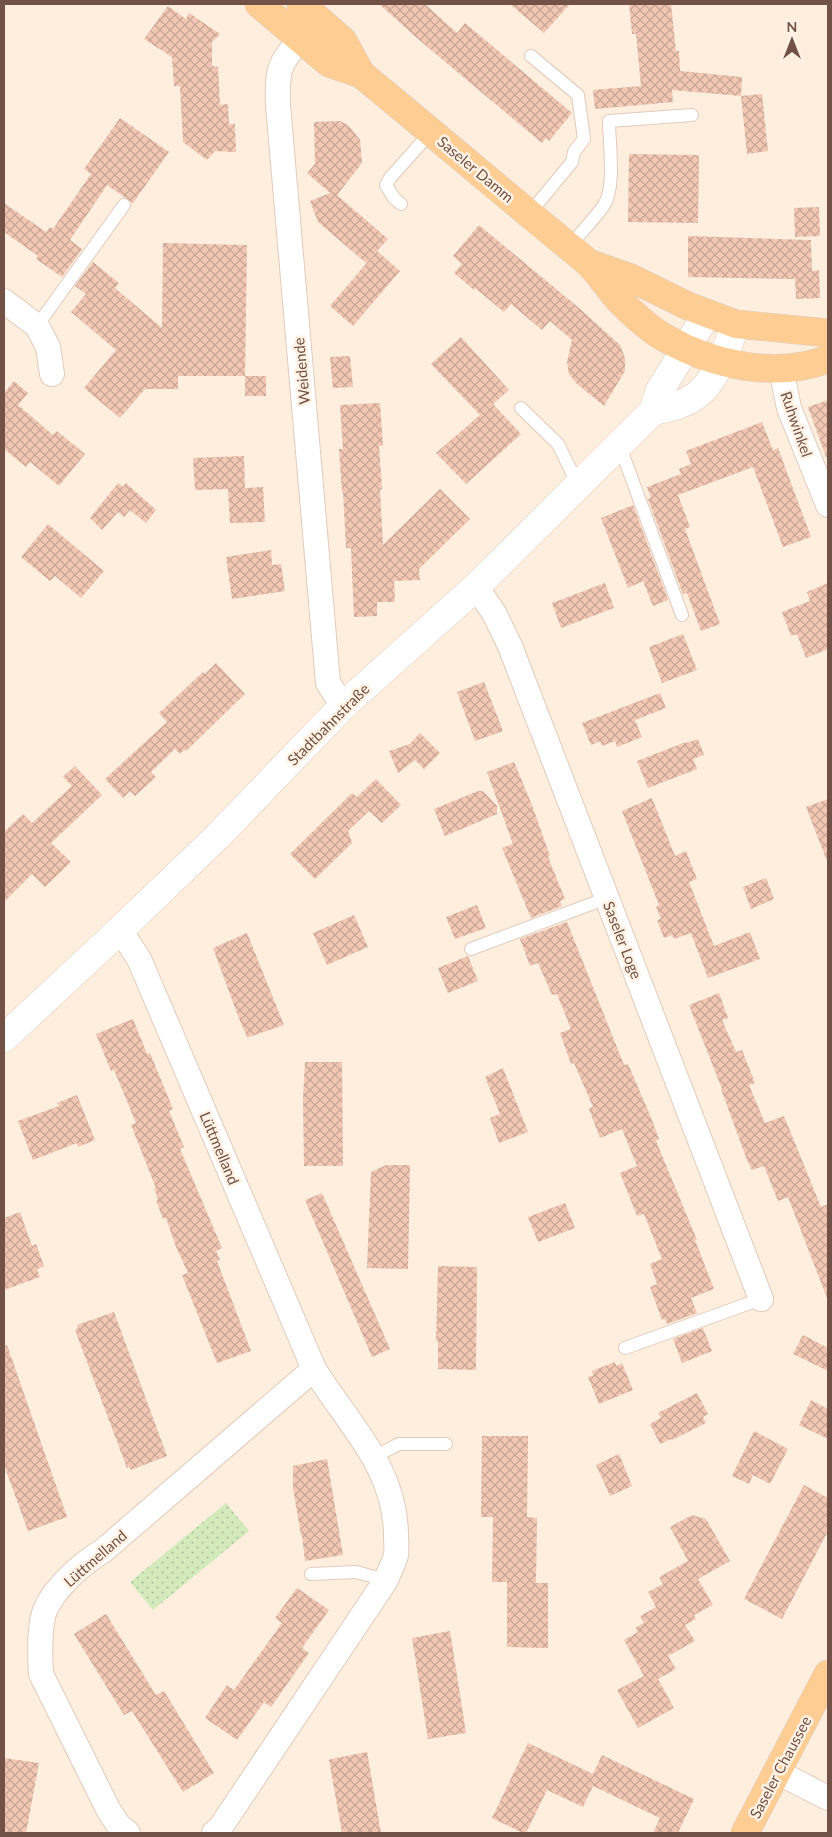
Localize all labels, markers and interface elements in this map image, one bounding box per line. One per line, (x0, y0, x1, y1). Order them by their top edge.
north arrow (767, 15, 817, 65)
text: N (787, 18, 797, 35)
street label: Saseler Damm (434, 132, 518, 206)
street label: Weidende (289, 337, 313, 405)
street label: Ruhwinkel (777, 389, 817, 459)
street label: Stadtbahnstraße (283, 679, 373, 769)
street label: Saseler Loge (600, 899, 646, 981)
street label: Lüttmelland (197, 1109, 243, 1187)
street label: Lüttmelland (60, 1526, 130, 1590)
street label: Saseler Chaussee (745, 1713, 815, 1821)

